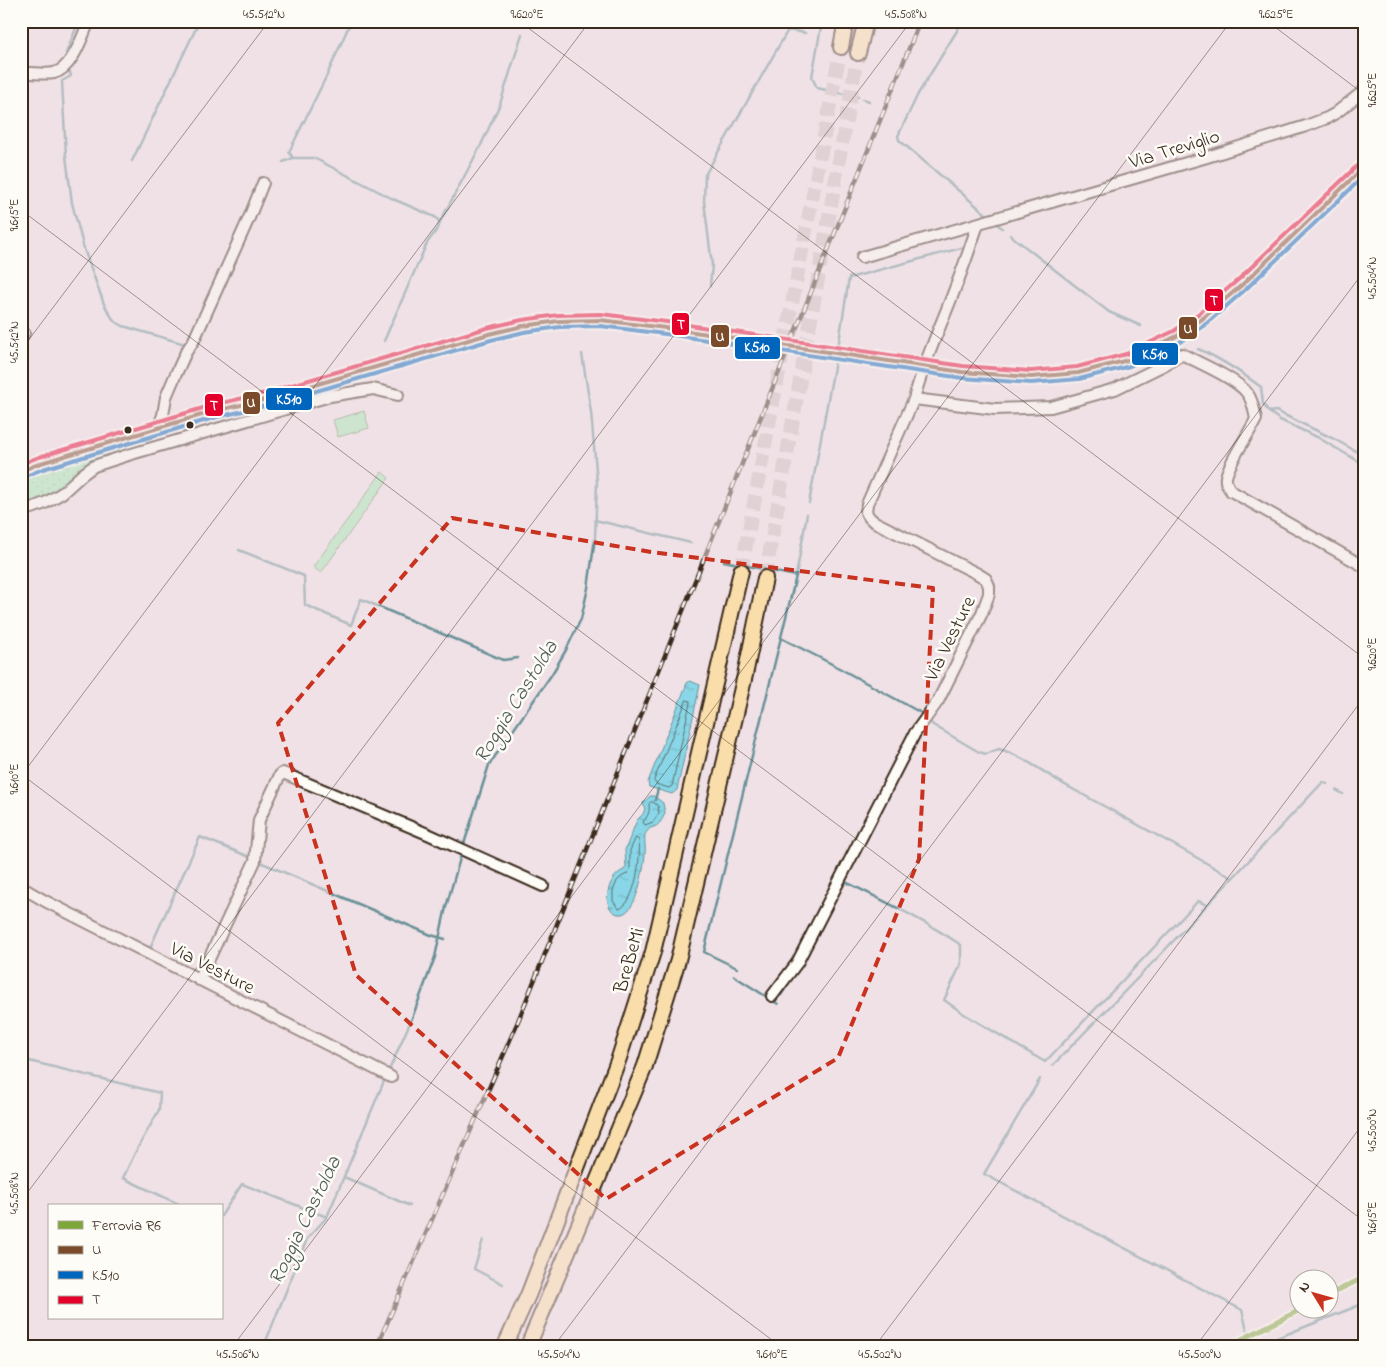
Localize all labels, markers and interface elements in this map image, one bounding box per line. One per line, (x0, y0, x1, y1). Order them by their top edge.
text: 45.512°N (243, 6, 285, 24)
text: 9.620°E (511, 6, 543, 24)
text: 45.508°N (885, 6, 927, 24)
text: 9.625°E (1259, 6, 1293, 24)
text: 9.625°E (1364, 73, 1382, 107)
street label: Via Treviglio (1125, 123, 1224, 179)
text: 9.615°E (6, 199, 24, 231)
text: 45.504°N (1364, 257, 1382, 299)
line badge: T (1204, 288, 1224, 312)
text: T (1210, 291, 1218, 312)
line badge: T (671, 312, 690, 336)
text: T (677, 315, 685, 336)
line badge: U (1178, 316, 1198, 340)
text: U (1184, 319, 1193, 340)
text: 45.512°N (6, 321, 24, 363)
line badge: U (710, 324, 730, 348)
text: U (716, 327, 725, 348)
line badge: K510 (734, 336, 781, 360)
text: K510 (744, 338, 770, 359)
line badge: K510 (1131, 342, 1179, 366)
text: K510 (1142, 345, 1168, 366)
line badge: K510 (265, 387, 313, 411)
text: K510 (276, 390, 302, 411)
line badge: U (242, 391, 261, 415)
line badge: T (204, 393, 224, 417)
text: U (247, 393, 256, 414)
text: T (210, 396, 218, 417)
unlabelled marker (185, 420, 195, 430)
unlabelled marker (123, 425, 133, 435)
street label: Via Vesture (918, 592, 984, 688)
water label: Roggia Castolda (467, 634, 568, 770)
text: 9.620°E (1364, 638, 1382, 670)
text: 9.610°E (6, 764, 24, 794)
street label: BreBeMi (607, 925, 654, 998)
street label: Via Vesture (164, 935, 259, 1003)
text: 45.500°N (1364, 1109, 1382, 1151)
water label: Roggia Castolda (262, 1151, 351, 1291)
text: 45.508°N (6, 1172, 24, 1214)
text: 9.615°E (1364, 1202, 1382, 1234)
legend (48, 1204, 222, 1320)
text: Ferrovia R6 (91, 1215, 161, 1237)
text: U (92, 1239, 101, 1261)
text: K510 (92, 1265, 120, 1287)
north arrow (1288, 1270, 1338, 1320)
text: N (1294, 1277, 1316, 1297)
text: T (92, 1289, 101, 1311)
text: 45.506°N (217, 1346, 259, 1364)
text: 45.504°N (538, 1346, 580, 1364)
text: 9.610°E (757, 1346, 787, 1364)
text: 45.502°N (858, 1346, 902, 1364)
text: 45.500°N (1179, 1346, 1221, 1364)

